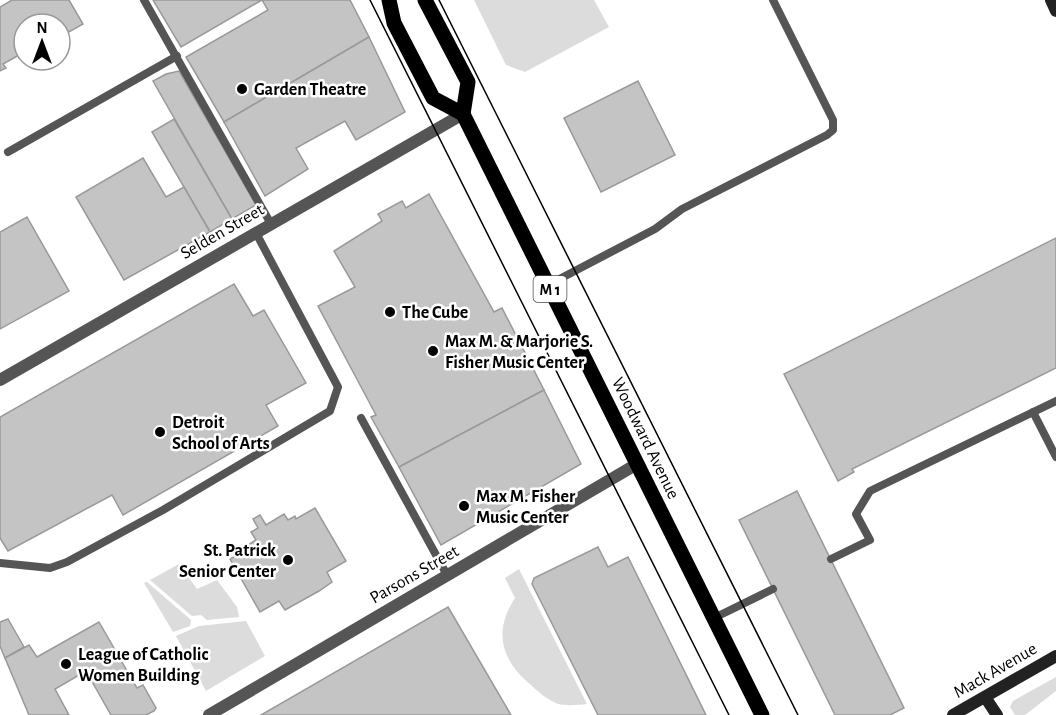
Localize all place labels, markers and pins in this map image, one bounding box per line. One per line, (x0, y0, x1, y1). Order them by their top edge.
place label: Garden Theatre (254, 81, 366, 99)
marker: Garden Theatre (235, 82, 249, 96)
place label: The Cube (402, 304, 468, 322)
marker: The Cube (383, 305, 397, 319)
place label: Max M. & Marjorie S. Fisher Music Center (445, 333, 593, 372)
marker: Max M. & Marjorie S. Fisher Music Center (426, 344, 440, 358)
place label: Detroit School of Arts (172, 414, 270, 453)
marker: Detroit School of Arts (153, 425, 167, 439)
place label: Max M. Fisher Music Center (476, 488, 576, 527)
marker: Max M. Fisher Music Center (457, 499, 471, 513)
place label: St. Patrick Senior Center (179, 542, 277, 581)
marker: St. Patrick Senior Center (281, 553, 295, 567)
place label: League of Catholic Women Building (78, 646, 209, 685)
marker: League of Catholic Women Building (59, 657, 73, 671)

